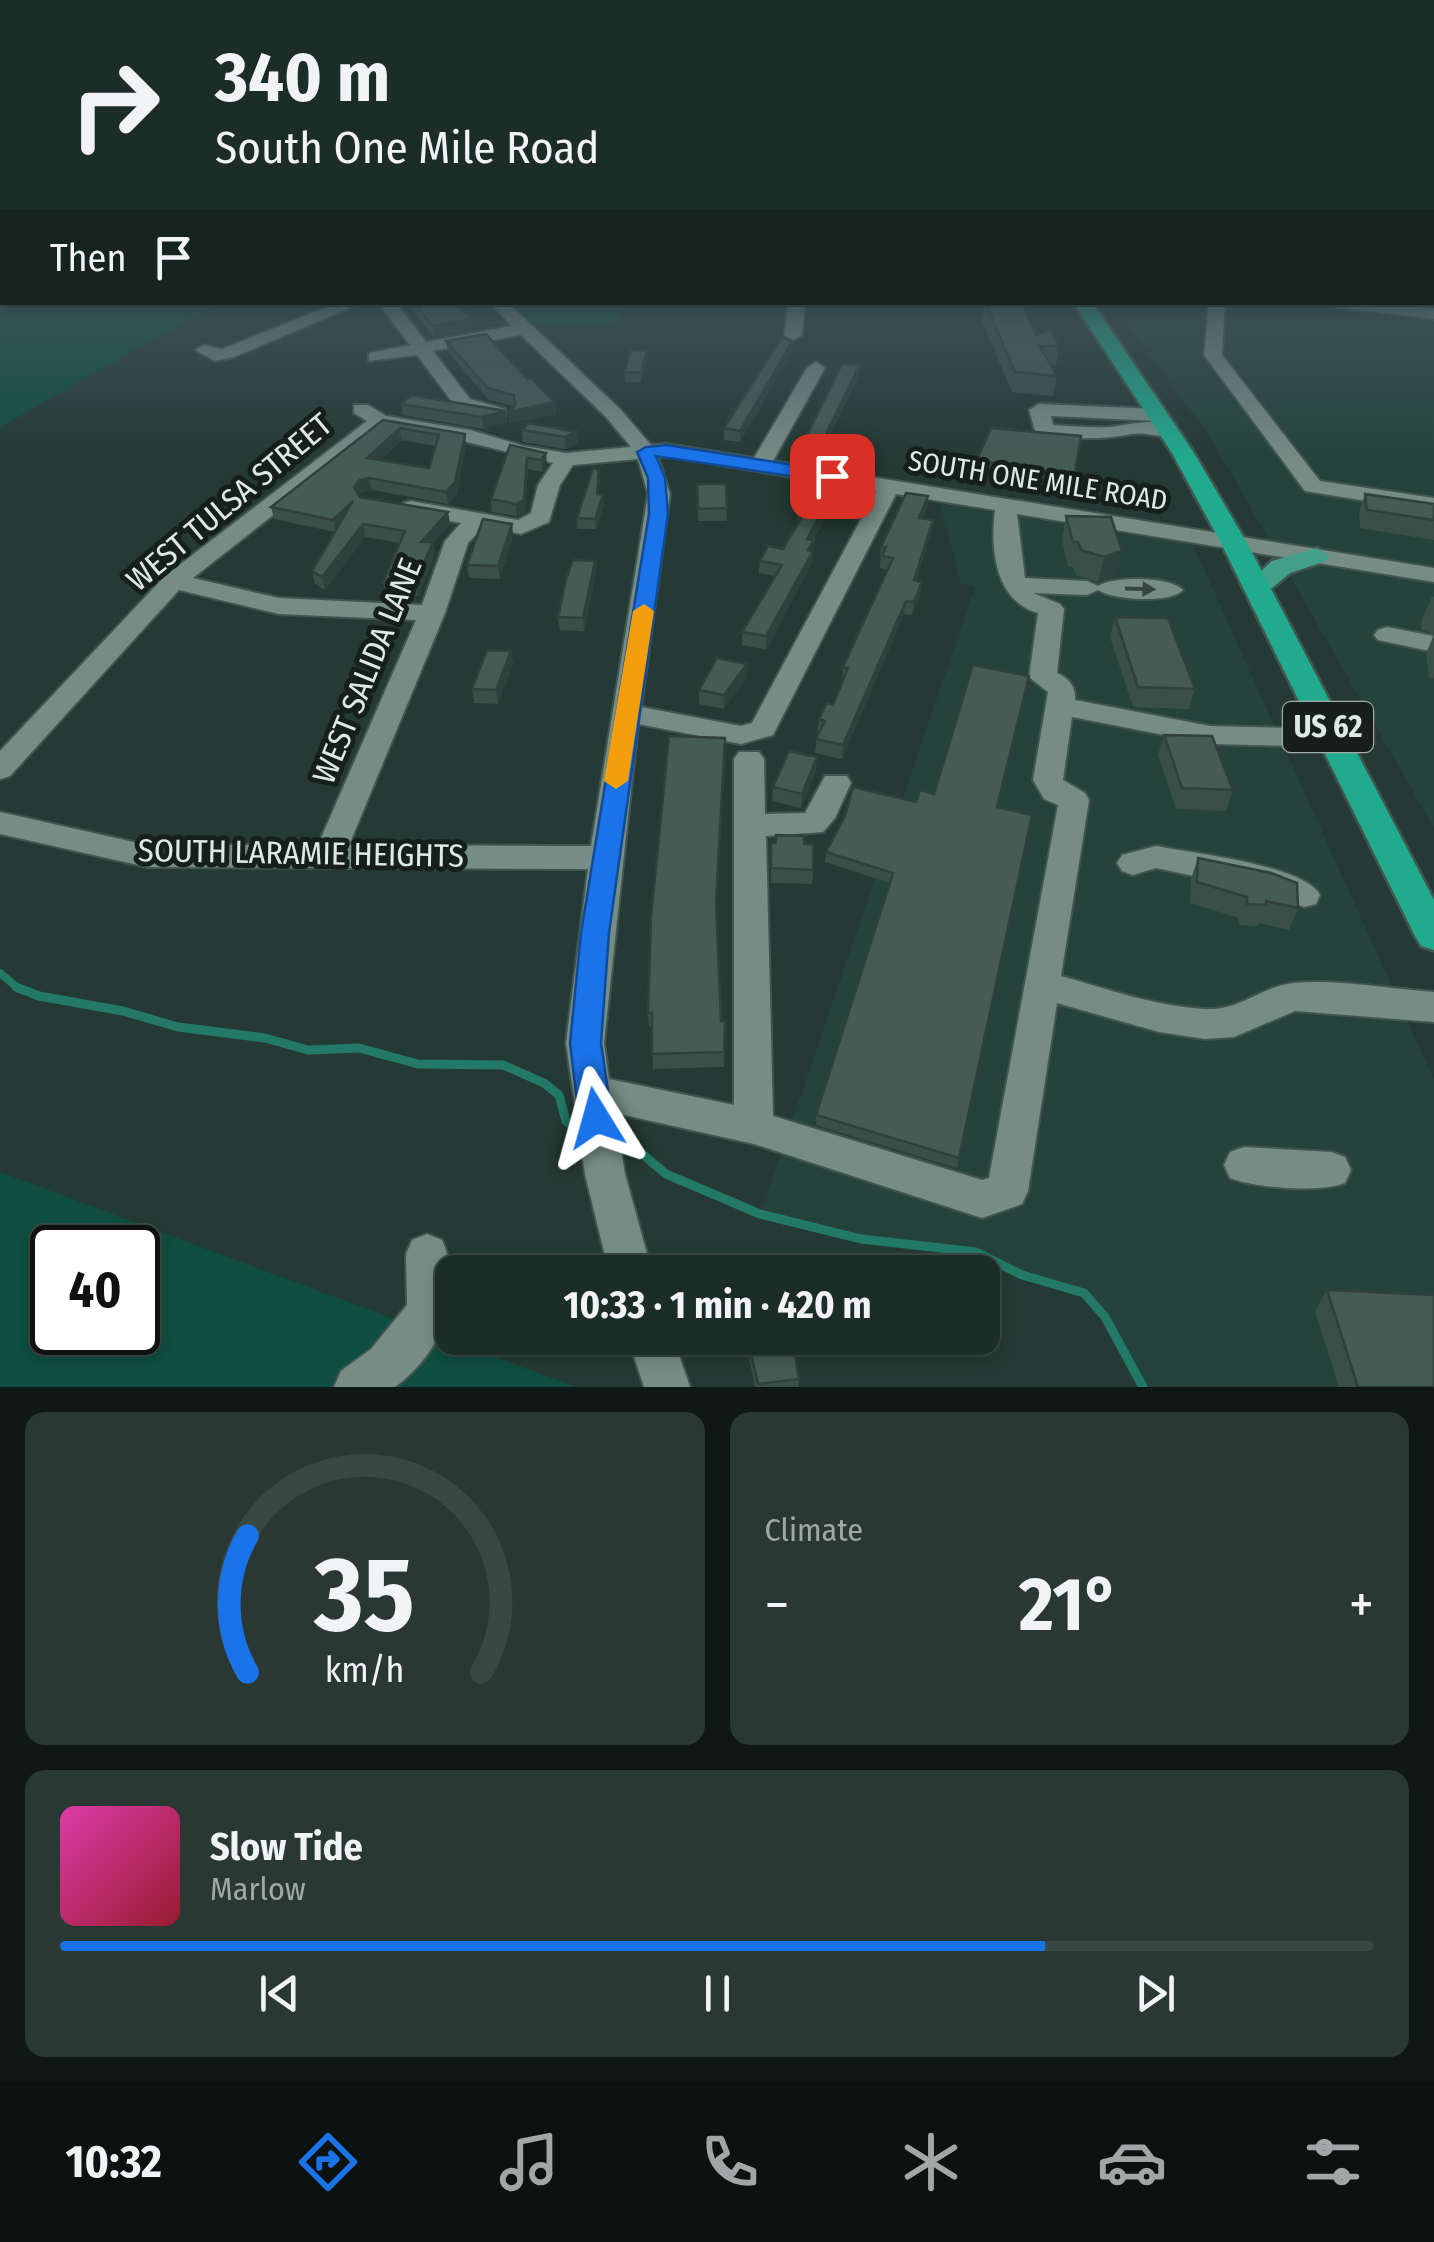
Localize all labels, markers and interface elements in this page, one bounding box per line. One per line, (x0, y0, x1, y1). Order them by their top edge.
text: 340 m (215, 36, 390, 120)
icon: right (50, 40, 180, 170)
text: South One Mile Road (215, 121, 599, 175)
icon: arrive (146, 230, 201, 285)
text: Then (50, 235, 126, 281)
street label: WEST TULSA STREET (119, 405, 339, 599)
pin (790, 434, 875, 519)
street label: SOUTH ONE MILE ROAD (906, 444, 1170, 517)
icon: arrive (805, 449, 860, 504)
street label: WEST SALIDA LANE (305, 553, 429, 789)
one-way arrow (1124, 582, 1156, 598)
road number: US 62 (1283, 702, 1373, 752)
street label: SOUTH LARAMIE HEIGHTS (138, 831, 464, 875)
position arrow (544, 1066, 648, 1170)
speed limit sign: 40 (30, 1225, 160, 1355)
text: 10:33 · 1 min · 420 m (563, 1282, 872, 1328)
text: Climate (765, 1511, 863, 1549)
text: 35 (314, 1533, 415, 1658)
text: 21° (1019, 1560, 1119, 1650)
text: − (765, 1572, 789, 1638)
text: + (1349, 1572, 1374, 1638)
text: km/h (325, 1649, 405, 1691)
text: Slow Tide (210, 1824, 363, 1870)
text: Marlow (210, 1870, 306, 1908)
icon: previous (252, 1966, 307, 2021)
icon: pause (690, 1966, 745, 2021)
icon: next (1128, 1966, 1183, 2021)
icon: directions (293, 2127, 363, 2197)
icon: music (494, 2127, 564, 2197)
icon: phone (695, 2127, 765, 2197)
icon: climate (896, 2127, 966, 2197)
icon: car (1097, 2127, 1167, 2197)
icon: filters (1298, 2127, 1368, 2197)
text: 10:32 (66, 2135, 162, 2189)

